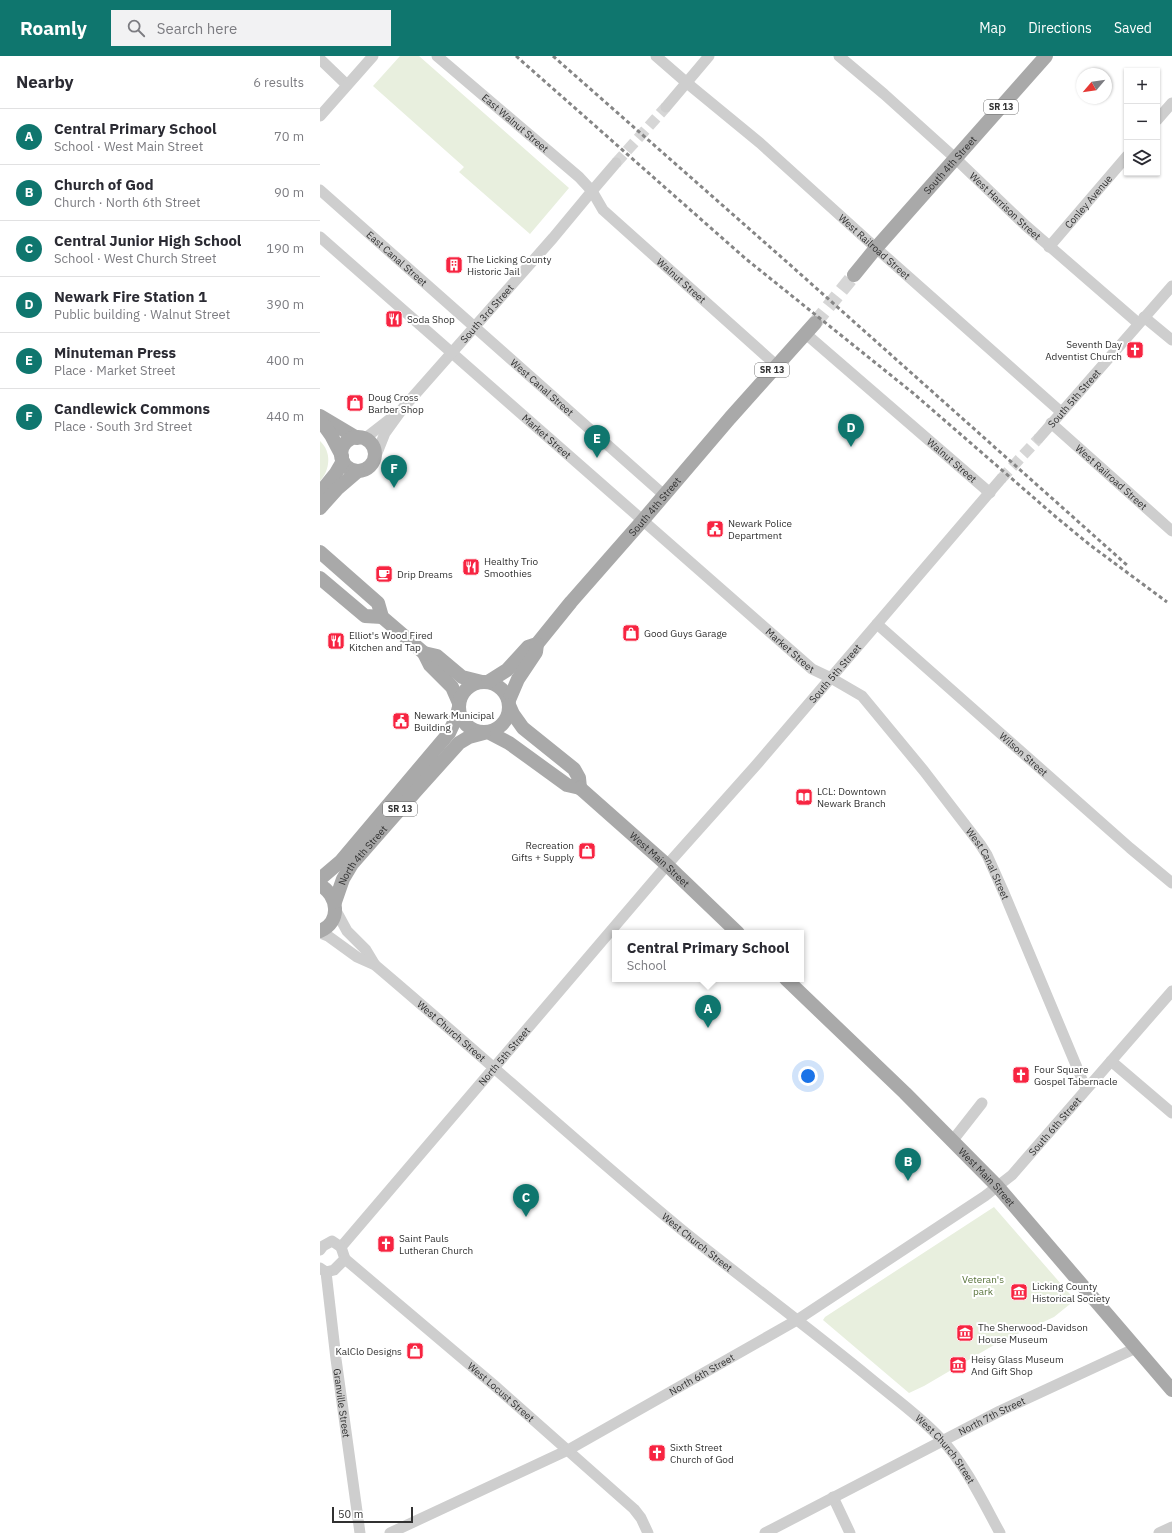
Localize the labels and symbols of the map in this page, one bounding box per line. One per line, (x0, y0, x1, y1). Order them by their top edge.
north arrow (1076, 68, 1112, 104)
street label: East Walnut Street (479, 91, 551, 156)
road number: SR 13 (984, 100, 1018, 114)
street label: South 4th Street (921, 133, 980, 197)
street label: West Harrison Street (967, 169, 1044, 243)
street label: Conley Avenue (1062, 172, 1115, 231)
street label: West Railroad Street (836, 211, 913, 283)
street label: East Canal Street (364, 228, 430, 289)
place label: The Licking County Historic Jail (467, 253, 552, 278)
building icon: The Licking County Historic Jail (444, 255, 464, 275)
street label: Walnut Street (654, 255, 709, 306)
street label: South 3rd Street (458, 281, 517, 346)
restaurant icon: Soda Shop (384, 309, 404, 329)
place label: Soda Shop (407, 313, 455, 326)
place label: Seventh Day Adventist Church (1045, 338, 1122, 363)
church icon: Seventh Day Adventist Church (1125, 340, 1145, 360)
street label: West Canal Street (508, 356, 577, 419)
road number: SR 13 (755, 363, 789, 377)
street label: South 5th Street (1045, 366, 1104, 430)
place label: Doug Cross Barber Shop (368, 391, 424, 416)
shop icon: Doug Cross Barber Shop (345, 393, 365, 413)
street label: Market Street (519, 412, 574, 462)
pin: D (838, 414, 864, 447)
pin: E (584, 425, 610, 458)
street label: Walnut Street (924, 436, 980, 486)
street label: West Railroad Street (1072, 442, 1150, 513)
pin: F (381, 455, 407, 488)
street label: South 4th Street (626, 474, 684, 539)
place label: Newark Police Department (728, 517, 792, 542)
public building icon: Newark Police Department (705, 519, 725, 539)
place label: Healthy Trio Smoothies (484, 555, 538, 580)
restaurant icon: Healthy Trio Smoothies (461, 557, 481, 577)
cafe icon: Drip Dreams (374, 564, 394, 584)
place label: Drip Dreams (397, 568, 453, 581)
shop icon: Good Guys Garage (621, 623, 641, 643)
street label: Market Street (763, 625, 817, 676)
place label: Good Guys Garage (644, 627, 728, 640)
place label: Elliot's Wood Fired Kitchen and Tap (349, 629, 433, 654)
restaurant icon: Elliot's Wood Fired Kitchen and Tap (326, 631, 346, 651)
street label: South 5th Street (806, 641, 864, 706)
place label: Newark Municipal Building (414, 709, 494, 734)
public building icon: Newark Municipal Building (391, 711, 411, 731)
street label: Wilson Street (997, 729, 1051, 779)
place label: LCL: Downtown Newark Branch (817, 785, 886, 810)
library icon: LCL: Downtown Newark Branch (794, 787, 814, 807)
road number: SR 13 (383, 802, 417, 816)
street label: North 4th Street (335, 822, 390, 887)
street label: West Canal Street (963, 825, 1012, 902)
street label: West Main Street (627, 829, 692, 890)
place label: Recreation Gifts + Supply (512, 839, 574, 864)
shop icon: Recreation Gifts + Supply (577, 841, 597, 861)
pin: A (695, 995, 721, 1028)
street label: West Church Street (414, 998, 489, 1065)
street label: North 5th Street (476, 1024, 533, 1088)
place label: Four Square Gospel Tabernacle (1034, 1063, 1118, 1088)
church icon: Four Square Gospel Tabernacle (1011, 1065, 1031, 1085)
your location (798, 1066, 818, 1086)
street label: South 6th Street (1026, 1094, 1084, 1158)
street label: West Main Street (956, 1145, 1018, 1210)
pin: B (895, 1148, 921, 1181)
pin: C (513, 1184, 539, 1217)
street label: West Church Street (659, 1210, 735, 1275)
place label: Saint Pauls Lutheran Church (399, 1232, 473, 1257)
church icon: Saint Pauls Lutheran Church (376, 1234, 396, 1254)
park label: Veteran's park (962, 1273, 1004, 1298)
place label: Licking County Historical Society (1032, 1280, 1110, 1305)
museum icon: Licking County Historical Society (1009, 1282, 1029, 1302)
place label: The Sherwood-Davidson House Museum (978, 1321, 1088, 1346)
museum icon: The Sherwood-Davidson House Museum (955, 1323, 975, 1343)
shop icon: KalClo Designs (405, 1341, 425, 1361)
place label: KalClo Designs (335, 1345, 402, 1358)
street label: North 6th Street (667, 1351, 737, 1398)
place label: Heisy Glass Museum And Gift Shop (971, 1353, 1064, 1378)
museum icon: Heisy Glass Museum And Gift Shop (948, 1355, 968, 1375)
street label: West Locust Street (465, 1360, 537, 1425)
street label: Granville Street (330, 1368, 353, 1439)
street label: North 7th Street (956, 1394, 1028, 1439)
street label: West Church Street (913, 1412, 978, 1486)
place label: Sixth Street Church of God (670, 1441, 734, 1466)
church icon: Sixth Street Church of God (647, 1443, 667, 1463)
scale bar (332, 1505, 413, 1524)

